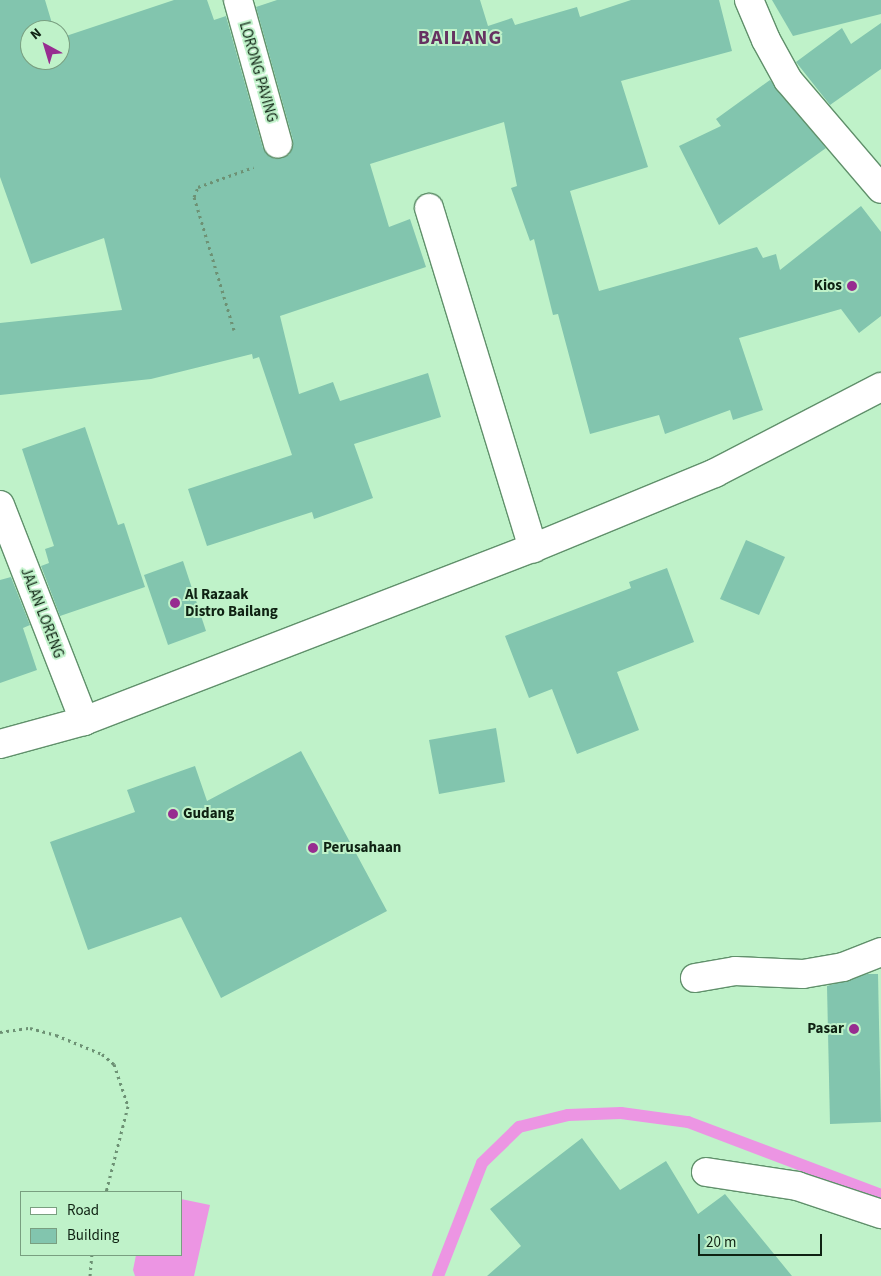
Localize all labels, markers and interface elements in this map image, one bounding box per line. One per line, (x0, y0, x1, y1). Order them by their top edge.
north arrow (20, 20, 70, 70)
street label: LORONG PAVING (235, 20, 281, 124)
text: N (26, 23, 46, 45)
district label: BAILANG (417, 26, 503, 50)
place label: Kios (814, 277, 842, 295)
marker: Kios (846, 280, 858, 292)
street label: JALAN LORENG (16, 565, 68, 661)
place label: Al Razaak Distro Bailang (185, 585, 278, 620)
marker: Al Razaak Distro Bailang (169, 597, 181, 609)
place label: Gudang (183, 805, 234, 823)
marker: Gudang (167, 808, 179, 820)
place label: Perusahaan (323, 839, 401, 857)
marker: Perusahaan (307, 842, 319, 854)
place label: Pasar (807, 1020, 844, 1038)
marker: Pasar (848, 1023, 860, 1035)
legend (20, 1191, 182, 1256)
text: Road (67, 1200, 99, 1221)
scale bar (701, 1224, 825, 1256)
text: Building (67, 1225, 119, 1246)
text: 20 m (706, 1232, 736, 1253)

